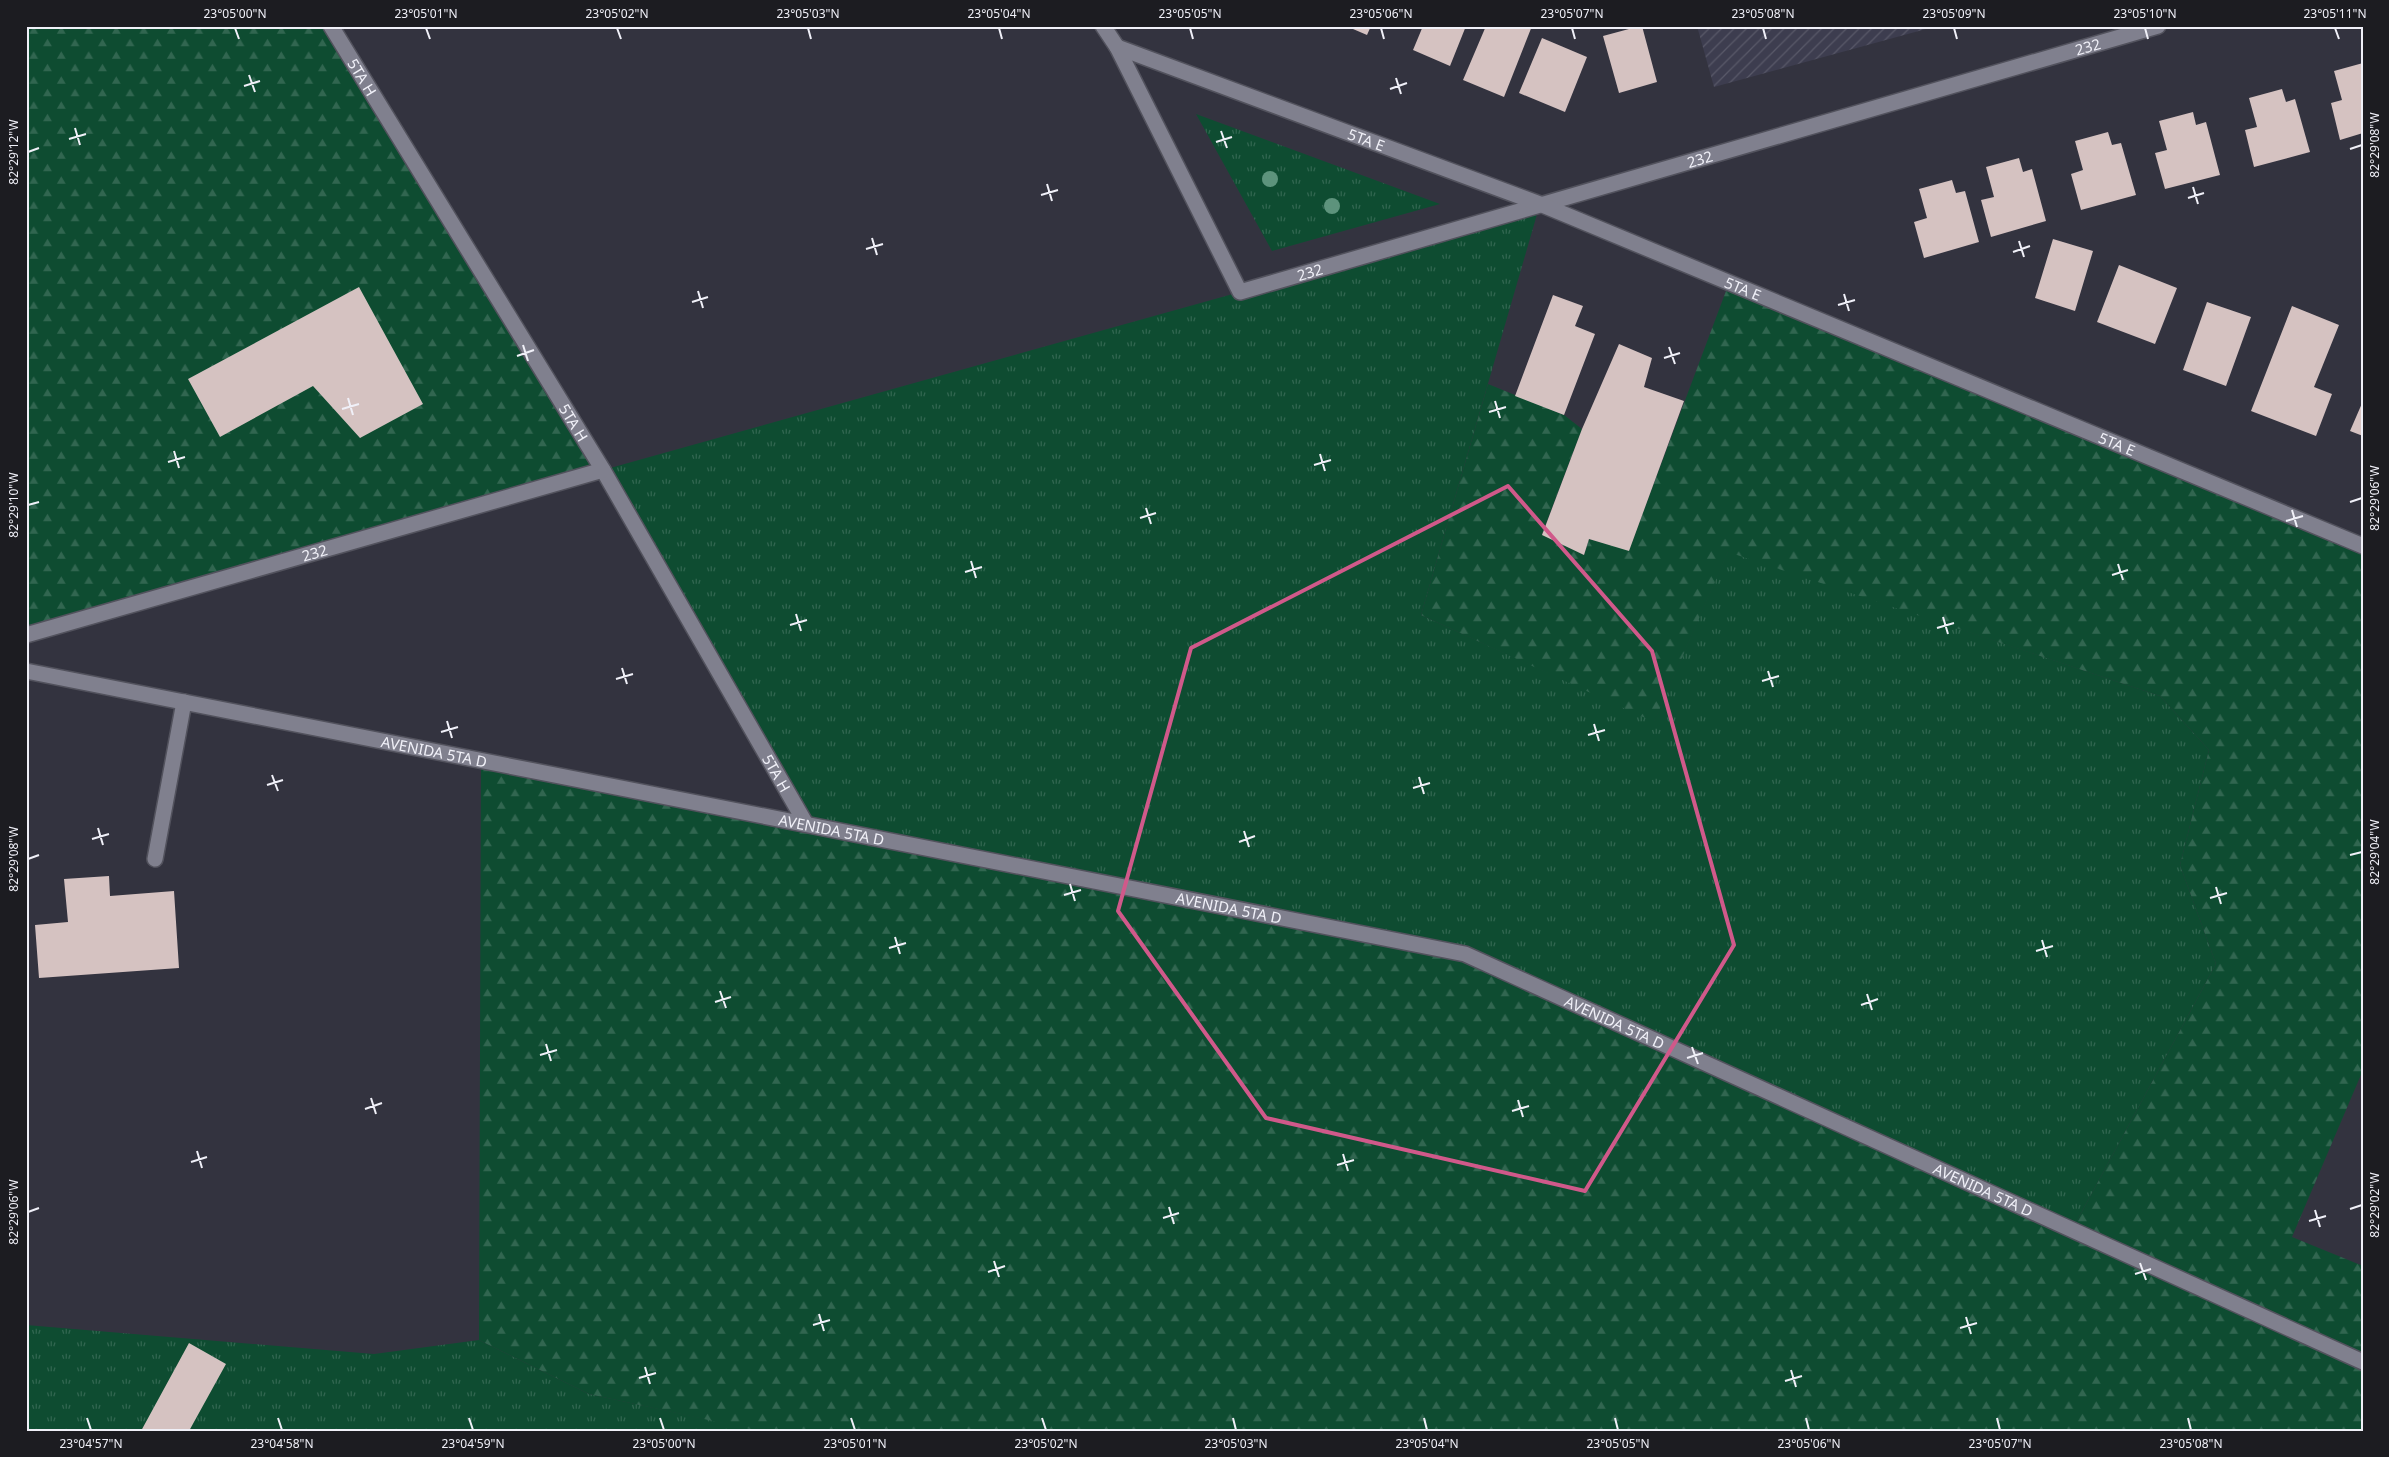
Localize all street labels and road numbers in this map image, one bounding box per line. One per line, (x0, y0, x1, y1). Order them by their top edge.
street label: 232 (2073, 33, 2103, 60)
street label: 5TA H (343, 55, 381, 100)
street label: 5TA E (1345, 124, 1388, 155)
street label: 232 (1685, 146, 1715, 172)
street label: 232 (1295, 259, 1325, 285)
street label: 5TA E (1722, 272, 1764, 305)
street label: 5TA H (555, 400, 593, 445)
street label: 5TA E (2096, 427, 2138, 460)
street label: 232 (299, 539, 330, 566)
street label: AVENIDA 5TA D (380, 731, 489, 771)
street label: 5TA H (758, 750, 796, 796)
street label: AVENIDA 5TA D (777, 809, 886, 850)
street label: AVENIDA 5TA D (1174, 887, 1284, 928)
street label: AVENIDA 5TA D (1562, 991, 1668, 1053)
street label: AVENIDA 5TA D (1930, 1158, 2036, 1221)

